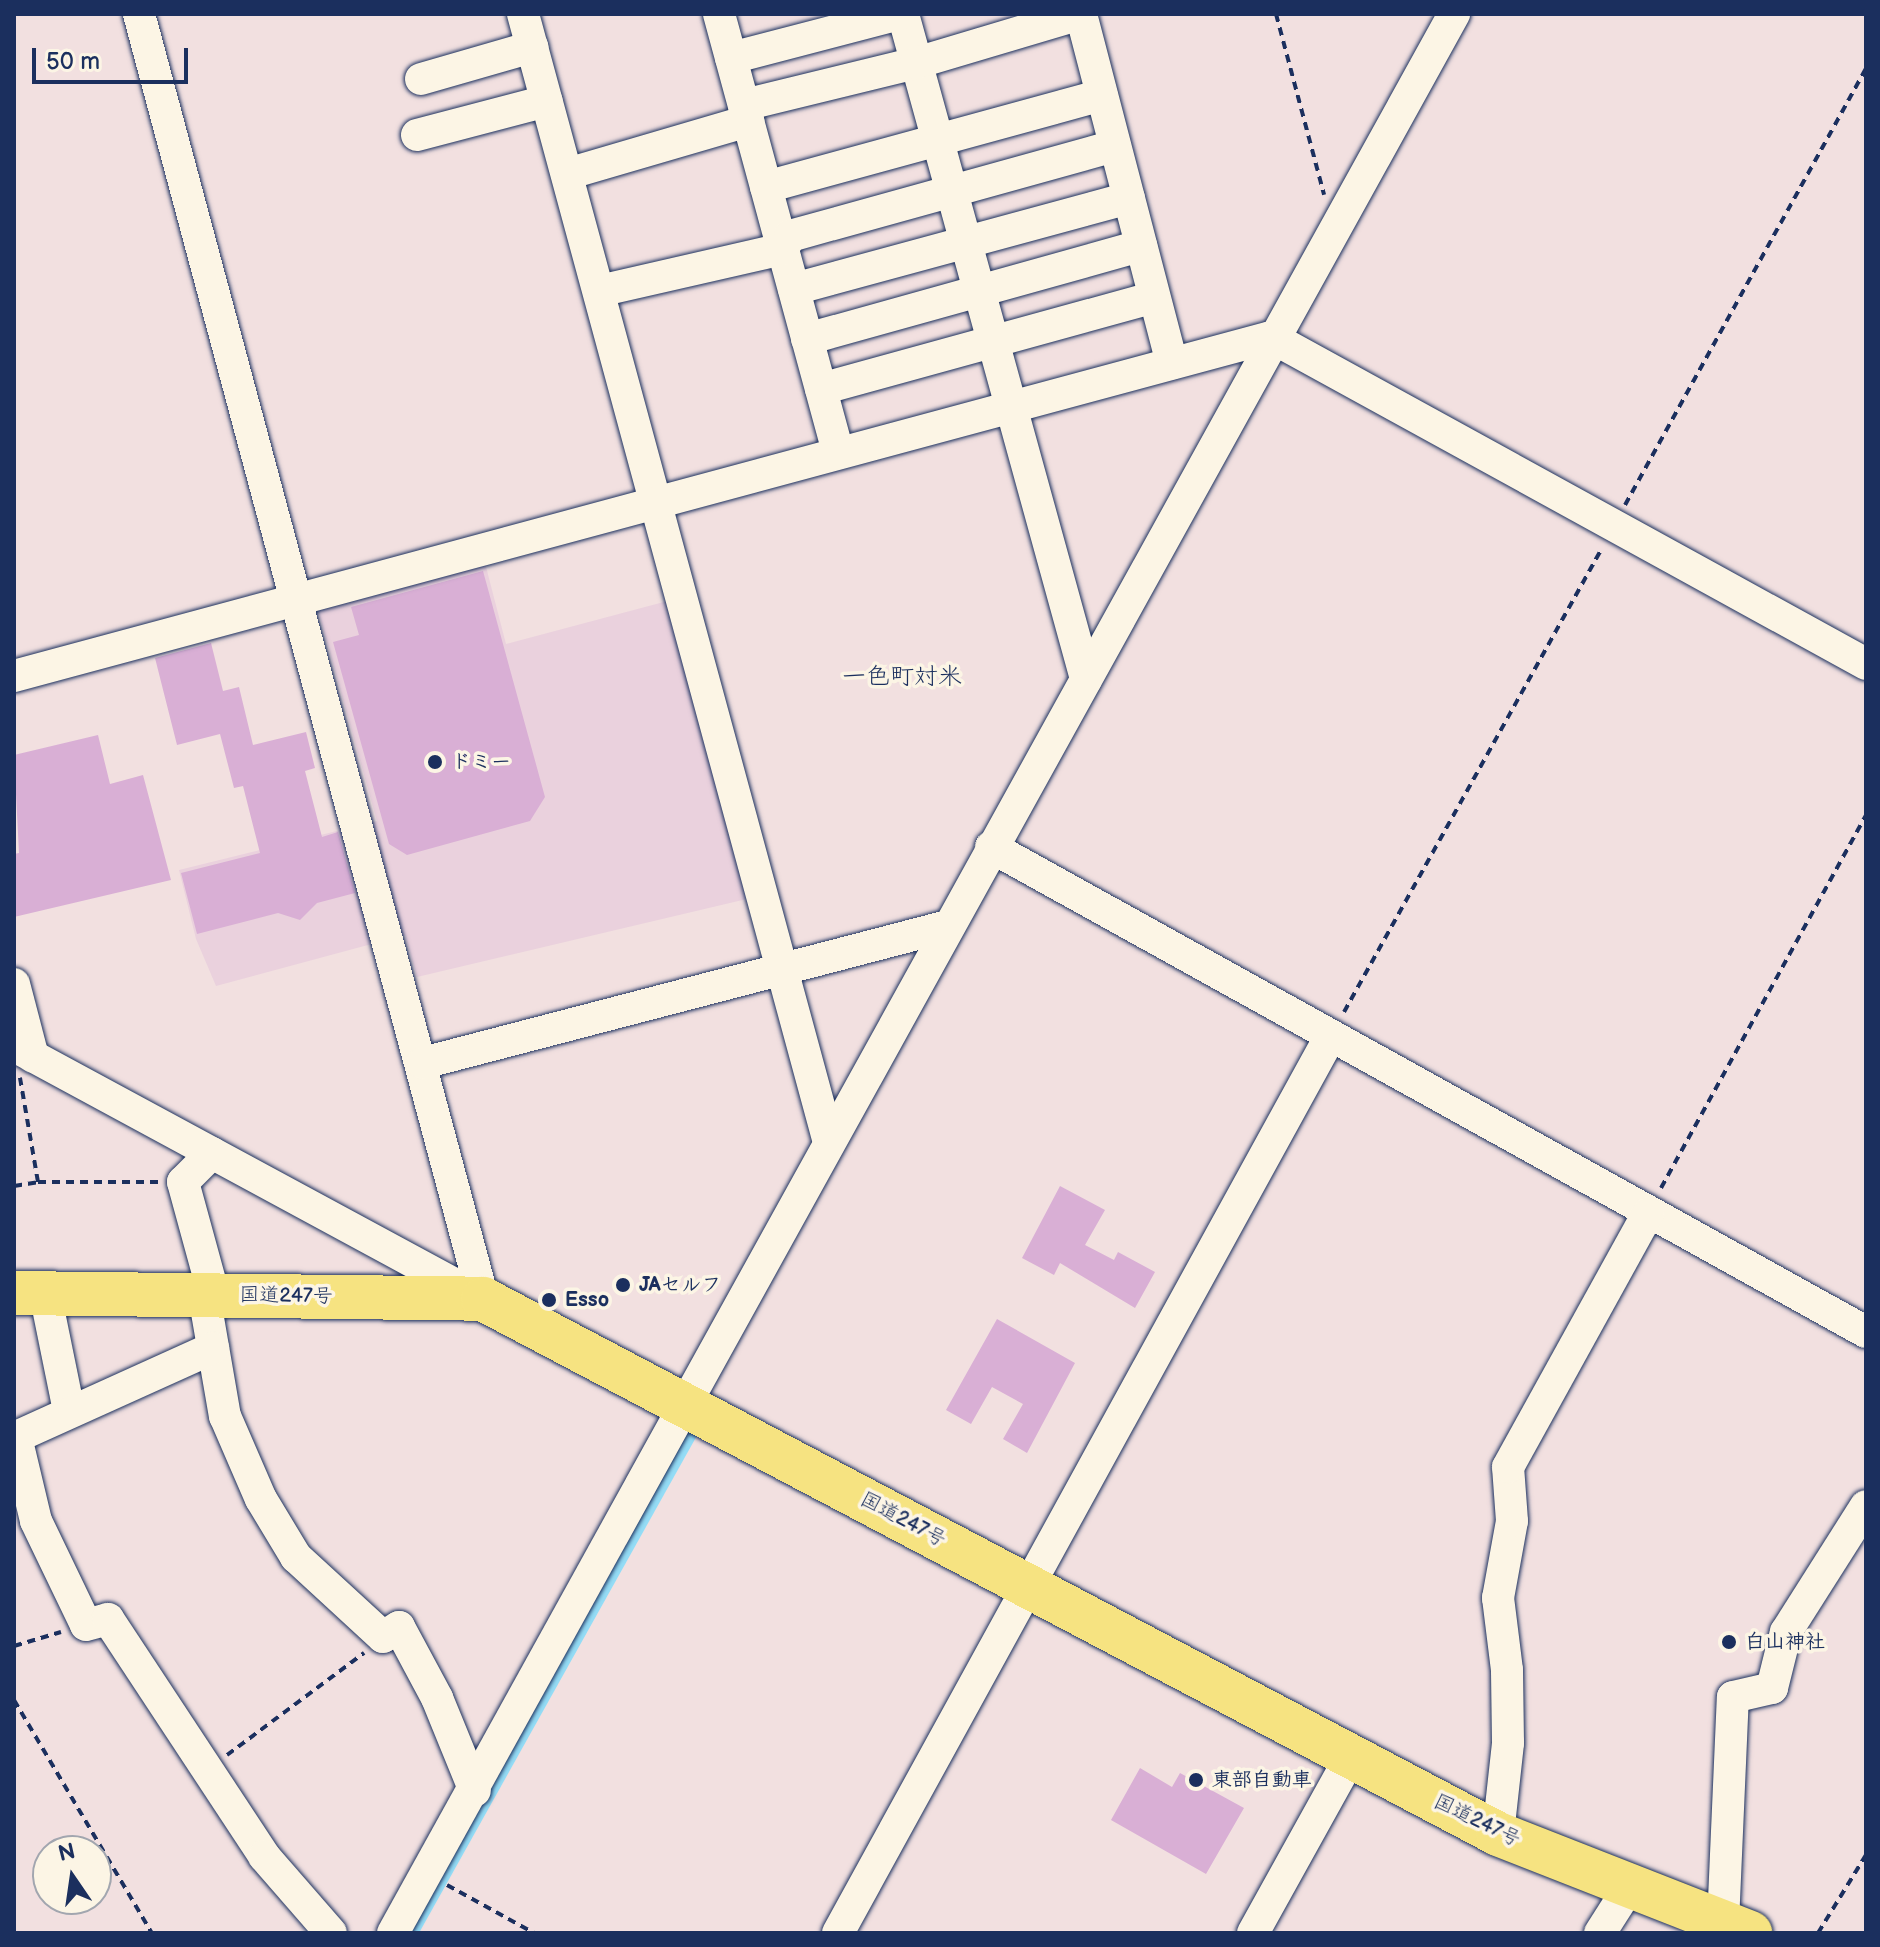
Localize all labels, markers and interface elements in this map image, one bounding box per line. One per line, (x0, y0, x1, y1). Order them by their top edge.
scale bar (36, 32, 192, 82)
text: 50 m (46, 47, 100, 76)
district label: 一色町対米 (842, 663, 962, 691)
place label: ドミー (451, 750, 511, 774)
marker: ドミー (426, 753, 444, 771)
place label: JAセルフ (639, 1273, 721, 1297)
marker: JAセルフ (614, 1276, 632, 1294)
street label: 国道247号 (239, 1283, 333, 1309)
place label: Esso (565, 1288, 609, 1312)
marker: Esso (540, 1291, 558, 1309)
street label: 国道247号 (856, 1487, 950, 1553)
place label: 白山神社 (1745, 1630, 1825, 1654)
marker: 白山神社 (1720, 1633, 1738, 1651)
place label: 東部自動車 (1212, 1768, 1312, 1792)
marker: 東部自動車 (1187, 1771, 1205, 1789)
street label: 国道247号 (1430, 1790, 1524, 1852)
north arrow (32, 1835, 112, 1915)
text: N (56, 1838, 78, 1868)

